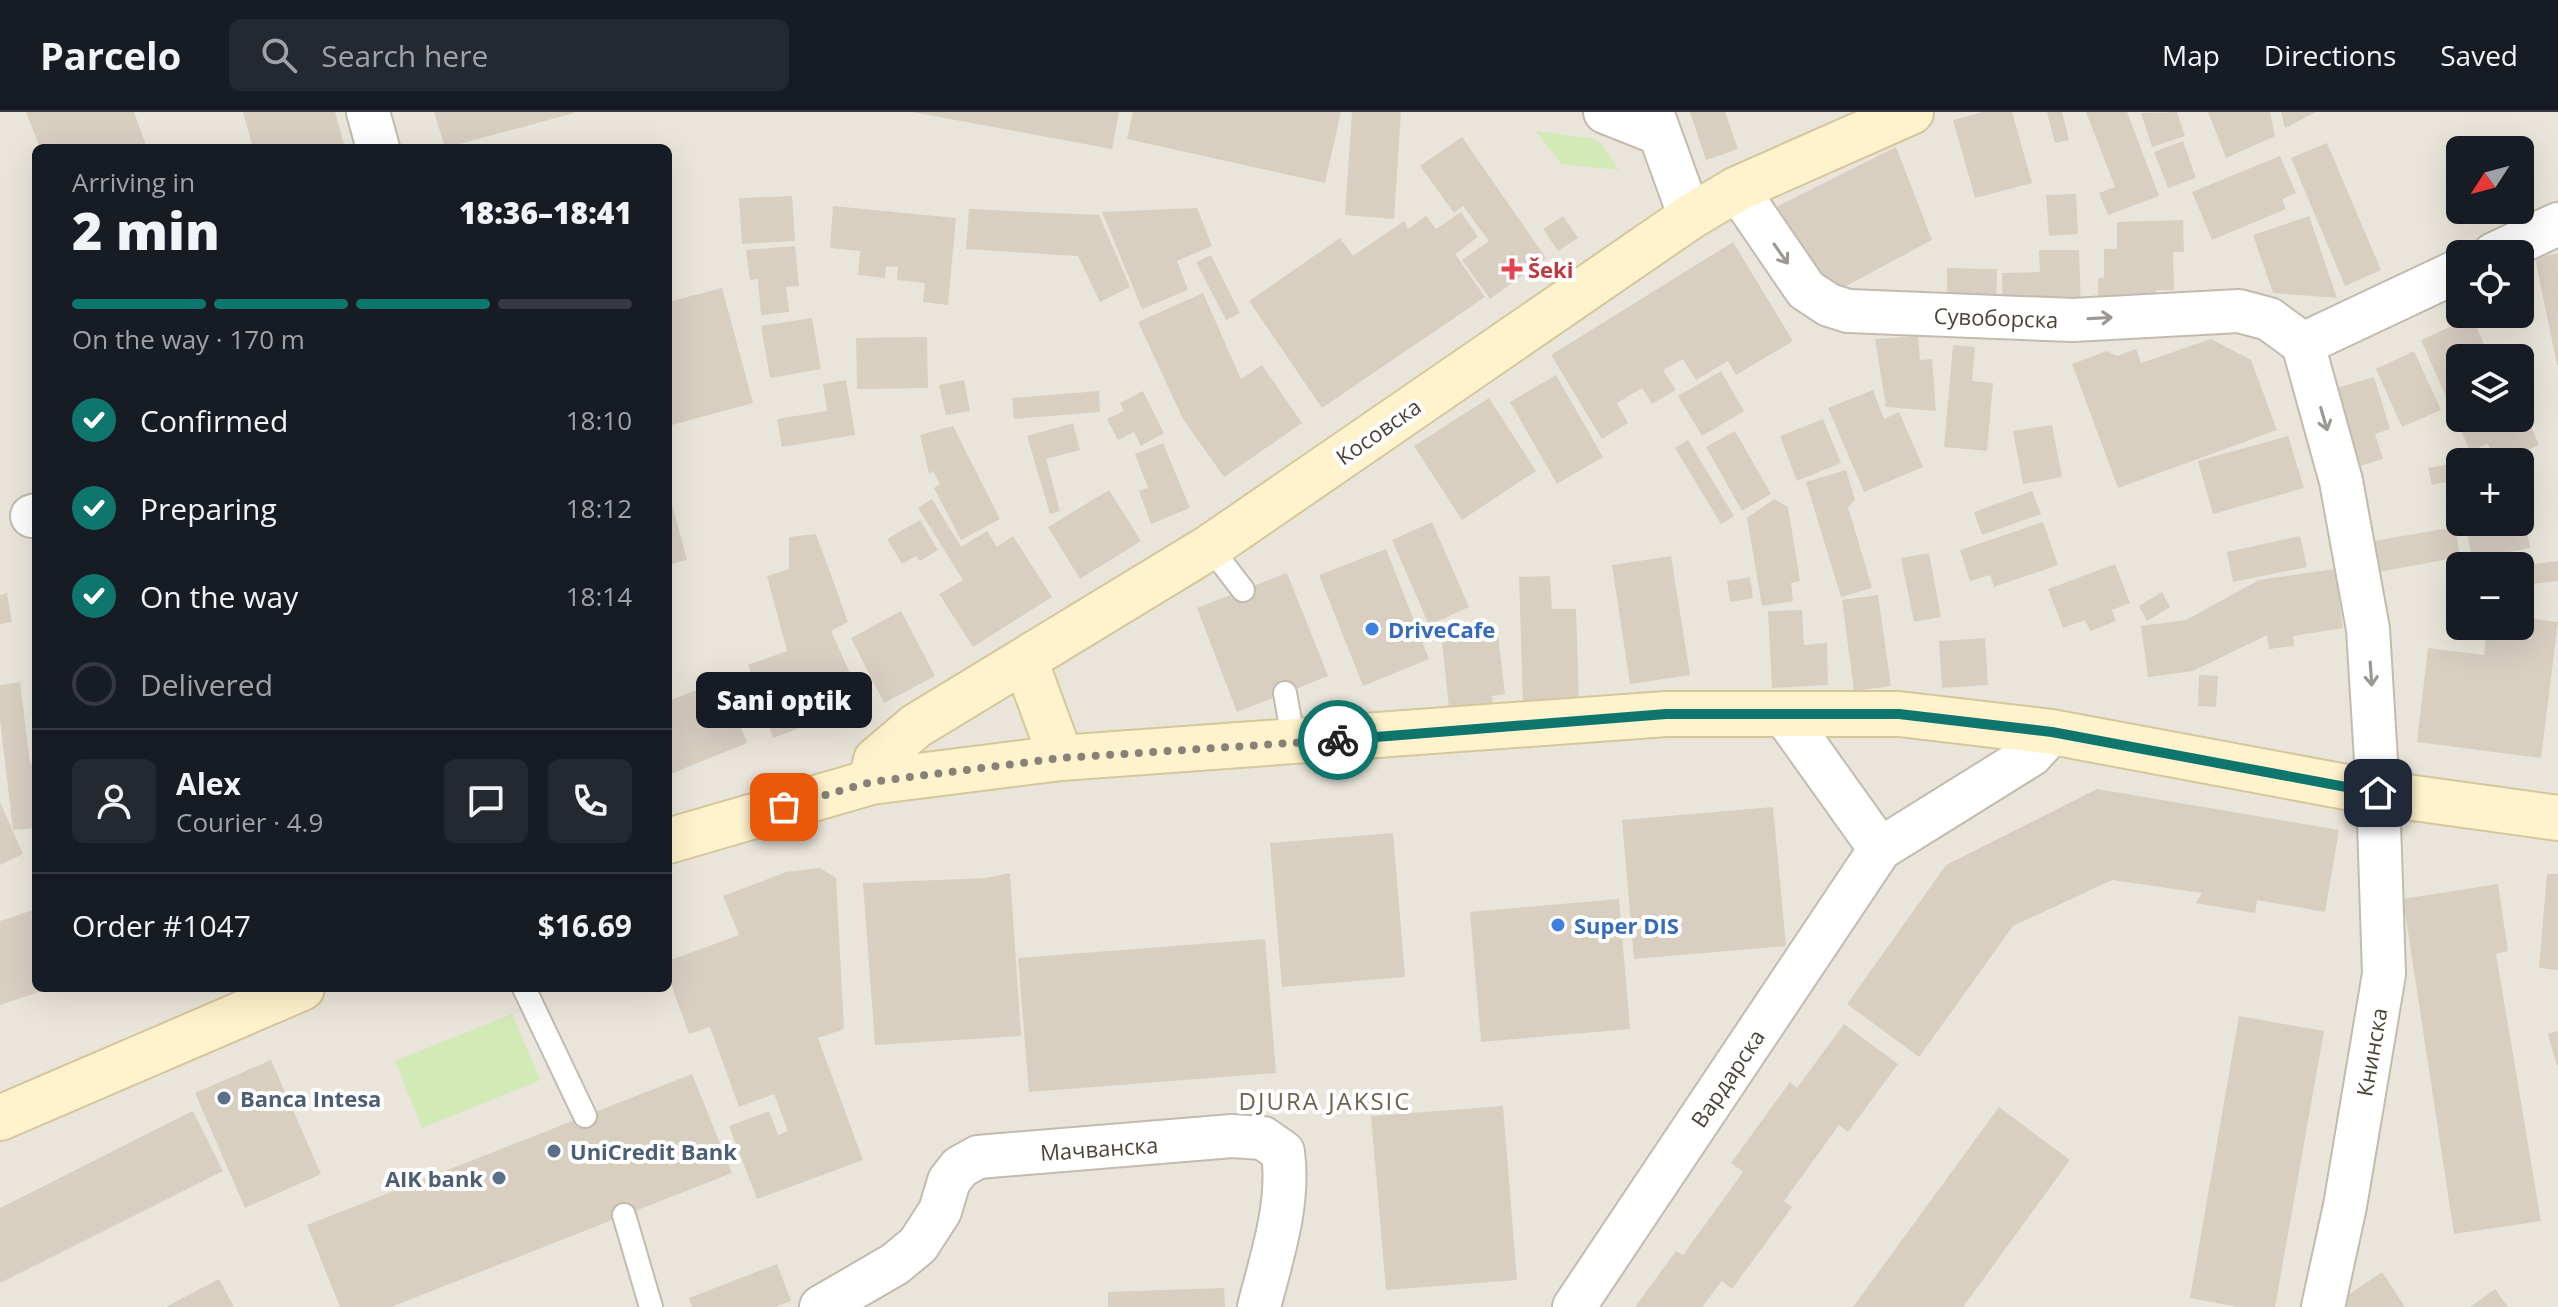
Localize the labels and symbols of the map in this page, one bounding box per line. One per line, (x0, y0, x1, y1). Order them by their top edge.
north arrow (2446, 136, 2534, 224)
one-way arrow (1773, 242, 1789, 264)
place label: Šeki (1528, 254, 1573, 284)
marker: Šeki (1503, 260, 1521, 278)
street label: Сувоборска (1933, 300, 2059, 334)
one-way arrow (2086, 310, 2113, 325)
street label: Косовска (1330, 391, 1426, 471)
one-way arrow (2317, 406, 2332, 432)
place label: DriveCafe (1388, 614, 1495, 644)
marker: DriveCafe (1363, 620, 1381, 638)
one-way arrow (2364, 660, 2379, 687)
callout: Sani optik (696, 671, 872, 727)
courier (1298, 700, 1378, 780)
pin (2344, 759, 2412, 827)
pin (750, 773, 818, 841)
place label: Super DIS (1574, 910, 1679, 940)
marker: Super DIS (1549, 916, 1567, 934)
street label: Книнска (2348, 1005, 2394, 1099)
street label: Вардарска (1683, 1023, 1771, 1133)
place label: Banca Intesa (240, 1083, 381, 1113)
district label: DJURA JAKSIC (1239, 1084, 1411, 1117)
marker: Banca Intesa (215, 1089, 233, 1107)
street label: Мачванска (1039, 1129, 1159, 1167)
place label: UniCredit Bank (570, 1136, 737, 1166)
marker: UniCredit Bank (545, 1142, 563, 1160)
place label: AIK bank (385, 1163, 483, 1193)
marker: AIK bank (490, 1169, 508, 1187)

